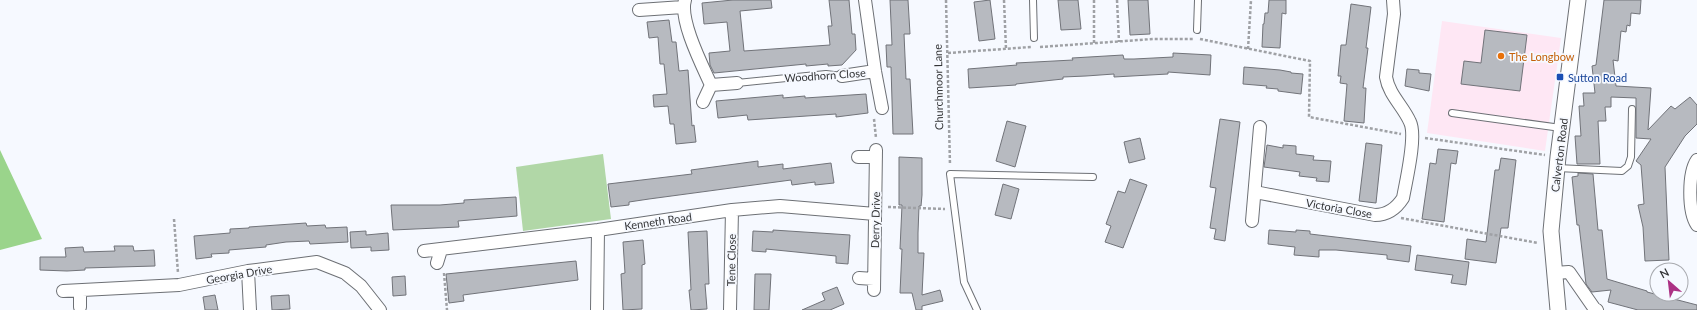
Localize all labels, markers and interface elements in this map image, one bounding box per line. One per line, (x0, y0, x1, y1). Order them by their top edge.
street label: Churchmoor Lane (931, 44, 945, 130)
place label: The Longbow (1509, 50, 1575, 63)
marker: The Longbow (1496, 51, 1506, 61)
street label: Woodhorn Close (784, 66, 866, 84)
place label: Sutton Road (1568, 71, 1627, 84)
marker: Sutton Road (1555, 72, 1565, 82)
street label: Calverton Road (1548, 117, 1570, 193)
street label: Derry Drive (868, 191, 882, 248)
street label: Victoria Close (1305, 196, 1373, 220)
street label: Kenneth Road (623, 210, 693, 232)
street label: Tene Close (724, 233, 738, 286)
street label: Georgia Drive (205, 262, 273, 286)
north arrow (1649, 262, 1689, 302)
text: N (1657, 265, 1671, 280)

